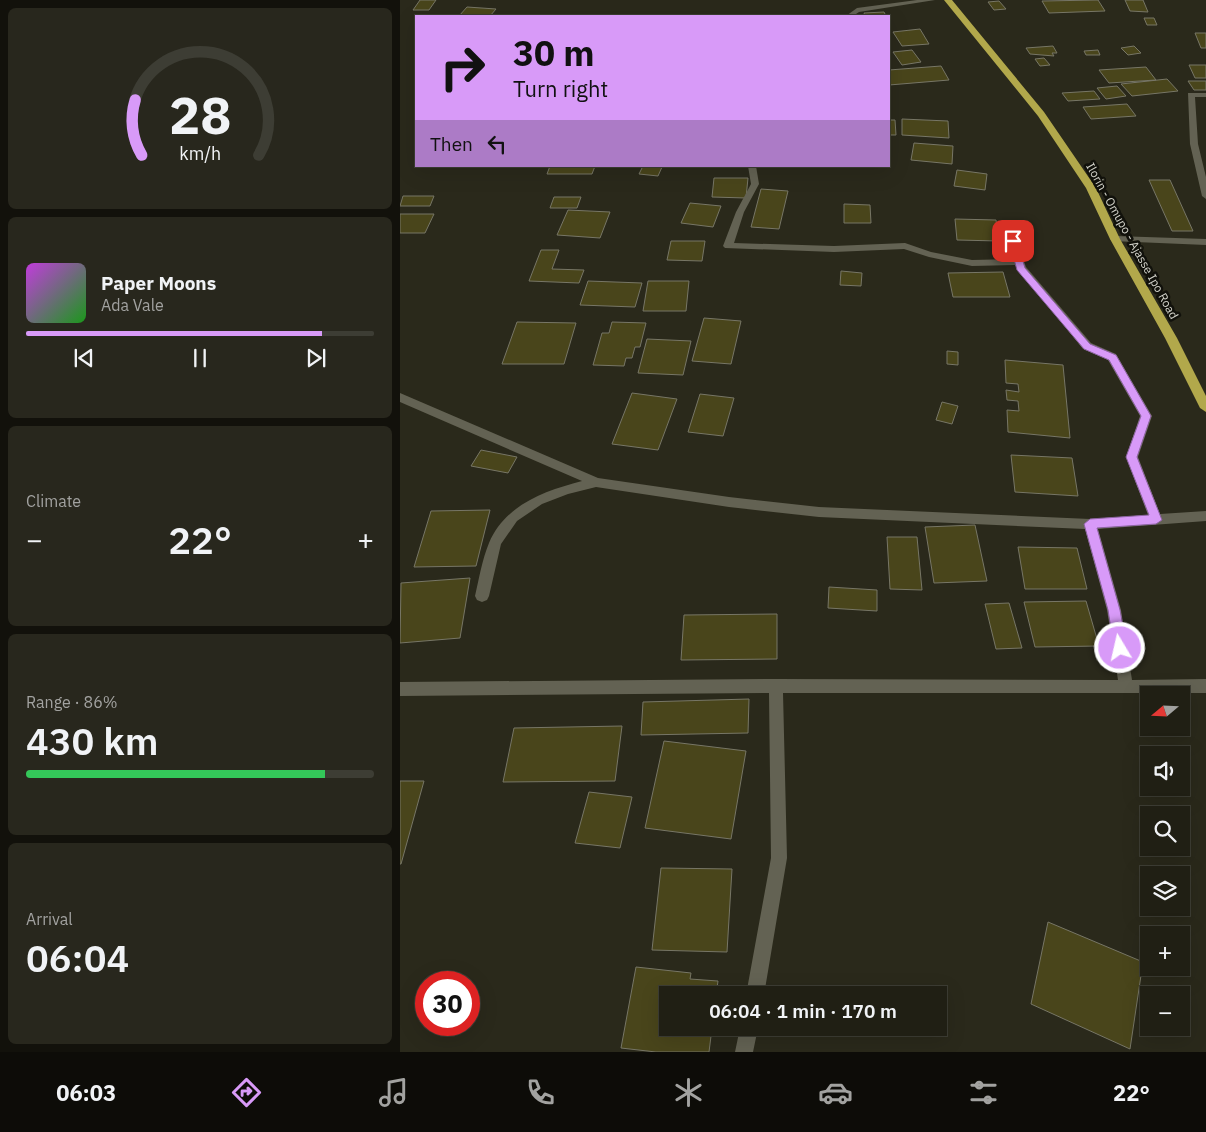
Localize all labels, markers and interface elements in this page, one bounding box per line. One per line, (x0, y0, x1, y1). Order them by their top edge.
text: 30 m (513, 30, 595, 76)
icon: right (430, 35, 495, 100)
text: Turn right (513, 74, 608, 103)
text: 28 (169, 81, 231, 148)
icon: left (483, 130, 511, 158)
text: Then (430, 132, 473, 156)
text: km/h (179, 142, 221, 165)
street label: Ilorin - Omupo - Ajasse Ipo Road (1083, 160, 1182, 322)
pin (992, 220, 1034, 262)
icon: arrive (999, 227, 1027, 255)
text: Paper Moons (101, 271, 216, 295)
text: Ada Vale (101, 295, 164, 315)
icon: previous (70, 344, 98, 372)
icon: pause (186, 344, 214, 372)
icon: next (302, 344, 330, 372)
text: Climate (26, 491, 81, 511)
text: 22° (168, 515, 232, 564)
text: − (26, 521, 43, 558)
text: + (357, 521, 374, 558)
position arrow (1093, 621, 1145, 673)
north arrow (1140, 686, 1190, 736)
map controls (1140, 686, 1190, 1036)
text: Range · 86% (26, 692, 118, 712)
text: 430 km (26, 716, 158, 765)
button: sound (1140, 746, 1190, 796)
button: search (1140, 806, 1190, 856)
button: layers (1140, 866, 1190, 916)
text: Arrival (26, 909, 73, 929)
button: + (1140, 926, 1190, 976)
text: 06:04 (26, 933, 129, 982)
speed limit sign: 30 (415, 971, 480, 1036)
button: − (1140, 986, 1190, 1036)
text: 06:04 · 1 min · 170 m (709, 999, 897, 1023)
icon: directions (229, 1075, 264, 1110)
icon: music (376, 1075, 411, 1110)
icon: phone (523, 1075, 558, 1110)
icon: climate (671, 1075, 706, 1110)
icon: car (818, 1075, 853, 1110)
icon: filters (966, 1075, 1001, 1110)
text: 06:03 (56, 1078, 116, 1107)
text: 22° (1113, 1078, 1150, 1107)

